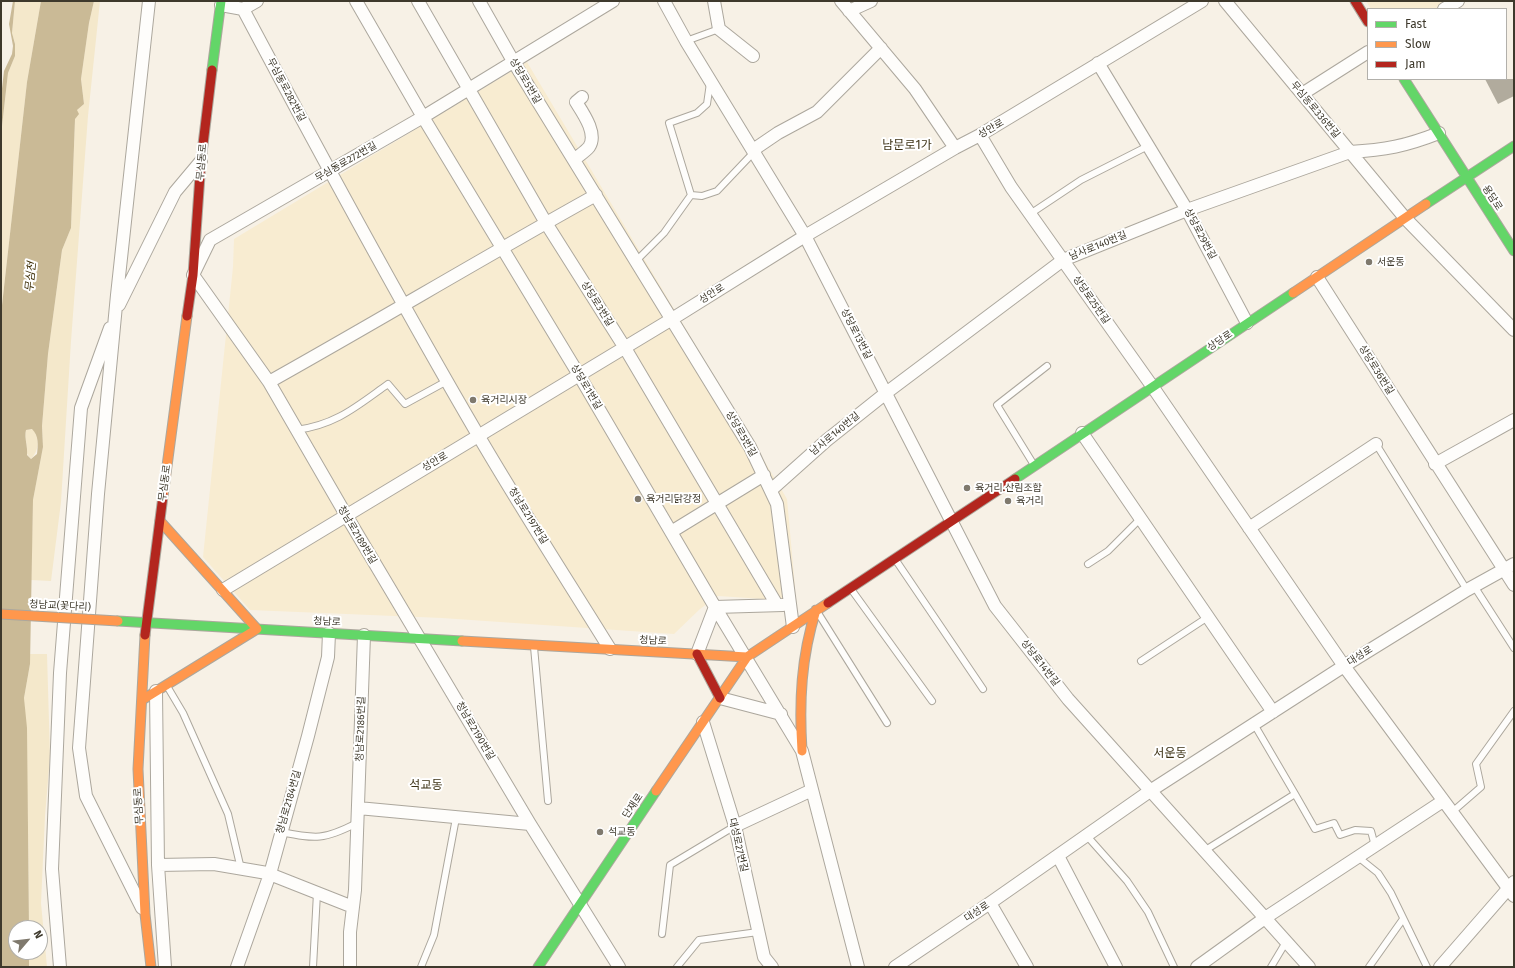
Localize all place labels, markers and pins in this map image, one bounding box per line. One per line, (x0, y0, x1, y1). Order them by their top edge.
place label: 서운동 (1377, 256, 1405, 268)
marker: 서운동 (1364, 257, 1374, 267)
place label: 육거리시장 (481, 394, 527, 406)
marker: 육거리시장 (468, 395, 478, 405)
place label: 육거리.산림조합 (975, 482, 1042, 494)
marker: 육거리.산림조합 (962, 483, 972, 493)
place label: 육거리닭강정 (646, 493, 701, 505)
marker: 육거리닭강정 (633, 494, 643, 504)
place label: 육거리 (1016, 495, 1044, 507)
marker: 육거리 (1003, 496, 1013, 506)
place label: 석교동 (608, 826, 636, 838)
marker: 석교동 (595, 827, 605, 837)

